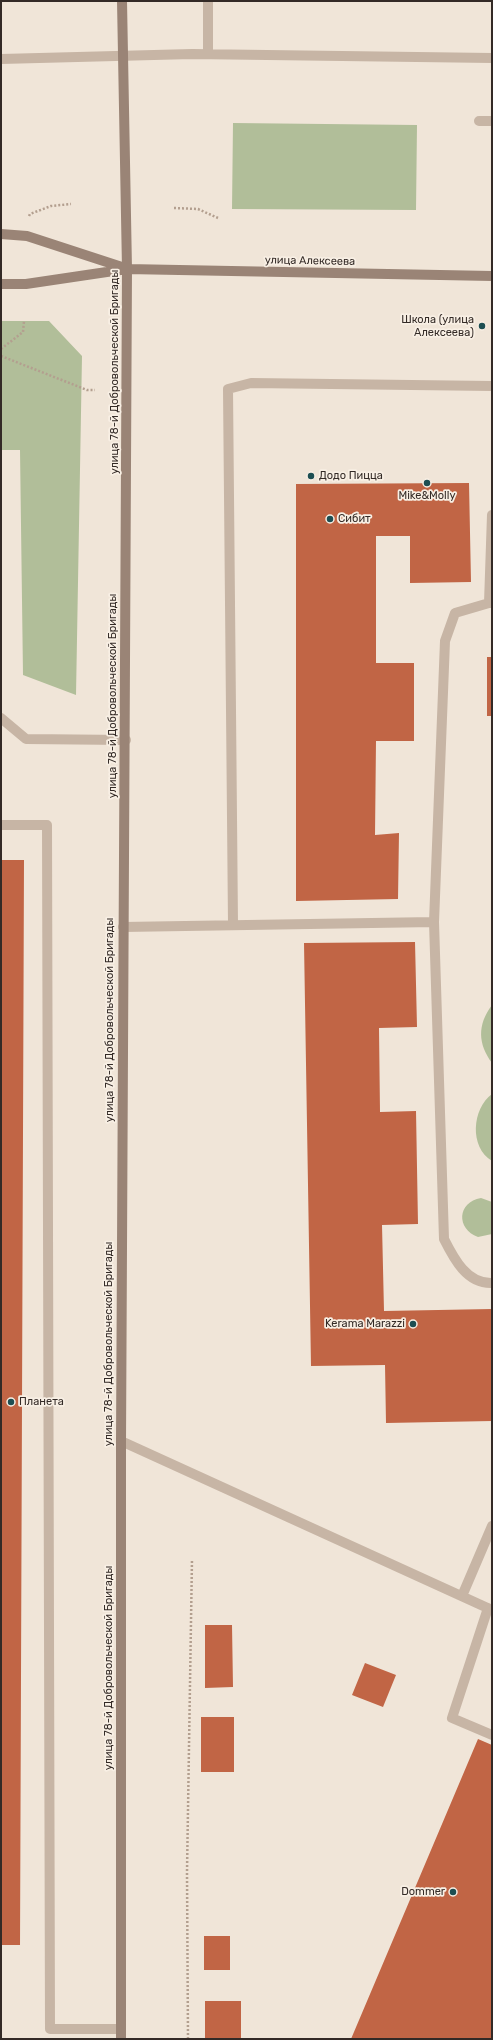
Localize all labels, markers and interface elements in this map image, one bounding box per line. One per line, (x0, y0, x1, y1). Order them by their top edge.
street label: улица Алексеева (265, 254, 355, 268)
street label: улица 78-й Добровольческой Бригады (108, 270, 122, 474)
place label: Школа (улица Алексеева) (401, 313, 474, 339)
marker: Школа (улица Алексеева) (477, 321, 487, 331)
place label: Додо Пицца (319, 469, 383, 483)
marker: Додо Пицца (306, 471, 316, 481)
marker: Mike&Molly (422, 478, 432, 488)
place label: Mike&Molly (398, 489, 456, 503)
place label: Сибит (338, 512, 371, 526)
marker: Сибит (325, 514, 335, 524)
street label: улица 78-й Добровольческой Бригады (106, 594, 120, 798)
street label: улица 78-й Добровольческой Бригады (103, 918, 117, 1122)
street label: улица 78-й Добровольческой Бригады (102, 1242, 116, 1446)
place label: Kerama Marazzi (325, 1317, 405, 1331)
marker: Kerama Marazzi (408, 1319, 418, 1329)
place label: Планета (19, 1395, 64, 1409)
marker: Планета (6, 1397, 16, 1407)
street label: улица 78-й Добровольческой Бригады (102, 1566, 116, 1770)
place label: Dommer (401, 1885, 445, 1899)
marker: Dommer (448, 1887, 458, 1897)

